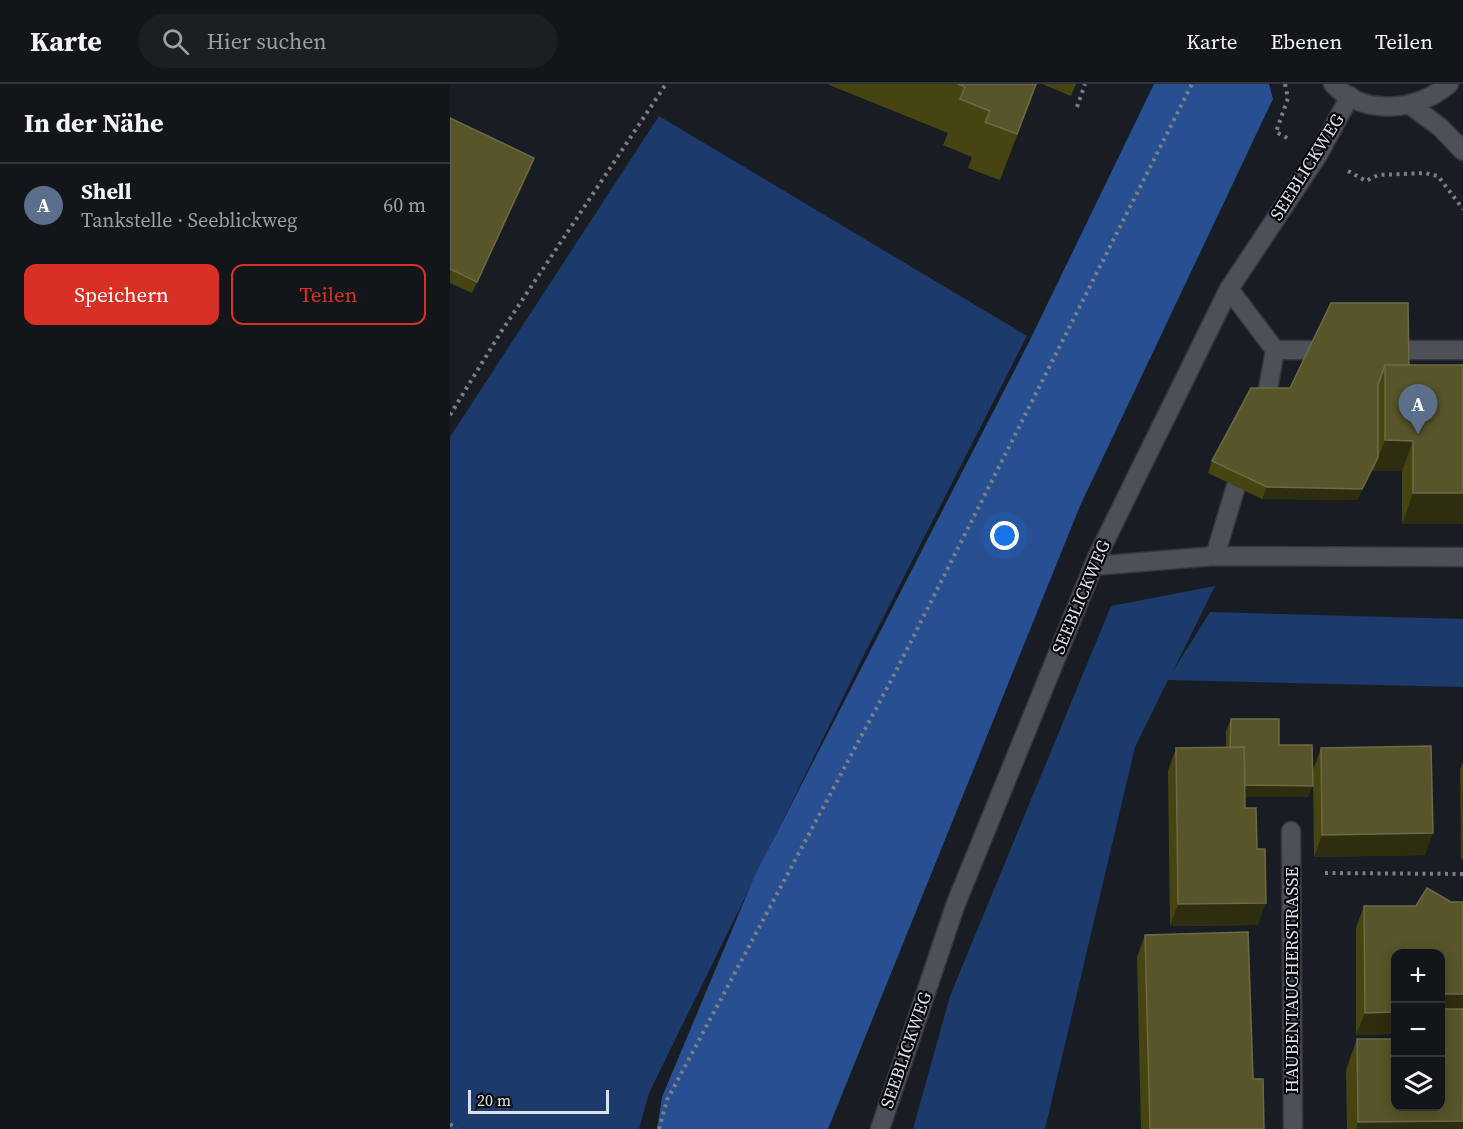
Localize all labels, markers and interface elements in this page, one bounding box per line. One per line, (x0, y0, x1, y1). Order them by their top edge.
search box (138, 14, 558, 68)
text: Karte (30, 22, 102, 60)
icon: search (159, 25, 192, 58)
text: Hier suchen (207, 26, 327, 56)
text: Karte (1186, 27, 1237, 56)
text: Ebenen (1270, 27, 1342, 56)
text: Teilen (1375, 27, 1433, 56)
text: In der Nähe (24, 105, 164, 141)
street label: SEEBLICKWEG (1264, 108, 1349, 225)
text: Shell (81, 176, 132, 206)
text: A (37, 191, 50, 219)
text: 60 m (383, 191, 426, 219)
text: Tankstelle · Seeblickweg (81, 206, 297, 234)
button: Speichern (24, 264, 219, 325)
button: Teilen (231, 264, 426, 325)
pin: A (1398, 384, 1438, 434)
your location (990, 521, 1019, 550)
street label: SEEBLICKWEG (1045, 536, 1116, 658)
street label: HAUBENTAUCHERSTRASSE (1279, 867, 1304, 1093)
map controls (1391, 949, 1445, 1111)
button: + (1391, 949, 1445, 1003)
street label: SEEBLICKWEG (874, 988, 937, 1112)
button: − (1391, 1003, 1445, 1057)
button: layers (1391, 1057, 1445, 1111)
scale bar (468, 1087, 609, 1114)
text: 20 m (477, 1089, 511, 1111)

